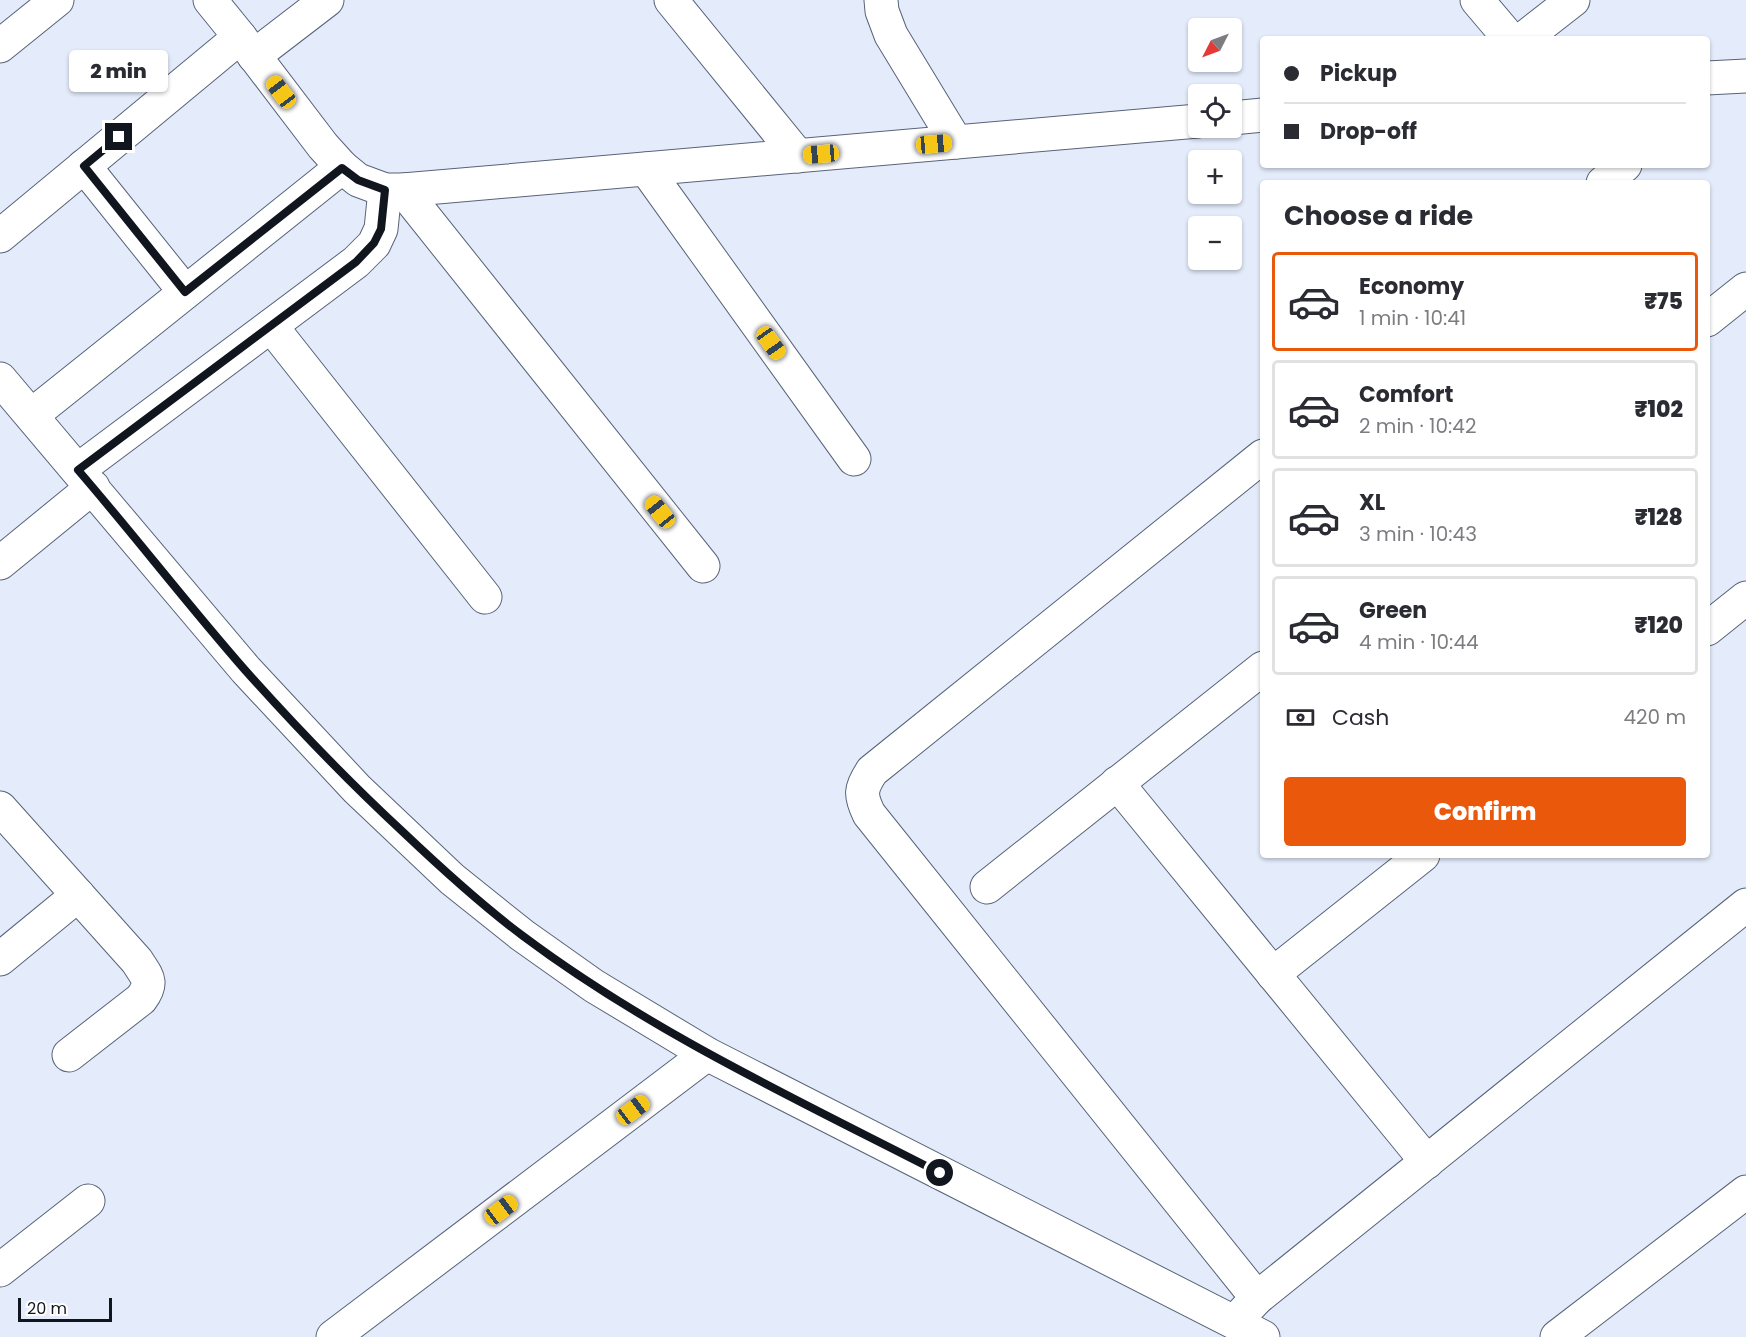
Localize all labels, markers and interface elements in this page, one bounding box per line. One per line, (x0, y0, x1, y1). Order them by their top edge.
north arrow (1188, 18, 1242, 72)
map controls (1188, 18, 1242, 270)
callout: 2 min (70, 50, 168, 92)
text: 2 min (90, 57, 147, 85)
text: Pickup (1320, 58, 1397, 89)
car (263, 72, 299, 112)
button: locate (1188, 84, 1242, 138)
text: Drop-off (1320, 116, 1417, 147)
route end (105, 123, 132, 150)
car (915, 133, 953, 155)
car (802, 143, 840, 165)
button: + (1188, 150, 1242, 204)
text: Choose a ride (1284, 197, 1473, 234)
button: − (1188, 216, 1242, 270)
text: Economy (1359, 271, 1464, 302)
icon: car (1287, 275, 1341, 329)
text: ₹75 (1644, 286, 1683, 317)
text: 1 min · 10:41 (1359, 304, 1466, 332)
car (753, 323, 789, 363)
text: Comfort (1359, 379, 1453, 410)
icon: car (1287, 383, 1341, 437)
text: ₹102 (1635, 394, 1683, 425)
text: 2 min · 10:42 (1359, 412, 1476, 440)
text: XL (1359, 487, 1385, 518)
icon: car (1287, 491, 1341, 545)
car (642, 492, 678, 532)
text: ₹128 (1635, 502, 1683, 533)
text: 3 min · 10:43 (1359, 520, 1477, 548)
text: Green (1359, 595, 1427, 626)
icon: car (1287, 599, 1341, 653)
text: ₹120 (1635, 610, 1683, 641)
text: 4 min · 10:44 (1359, 628, 1479, 656)
icon: cash (1284, 701, 1317, 734)
text: Cash (1332, 702, 1389, 733)
text: 420 m (1623, 703, 1686, 731)
button: Confirm (1284, 777, 1686, 846)
car (613, 1092, 653, 1128)
route start (926, 1159, 953, 1186)
car (481, 1192, 521, 1228)
scale bar (18, 1295, 112, 1322)
text: 20 m (27, 1297, 67, 1320)

